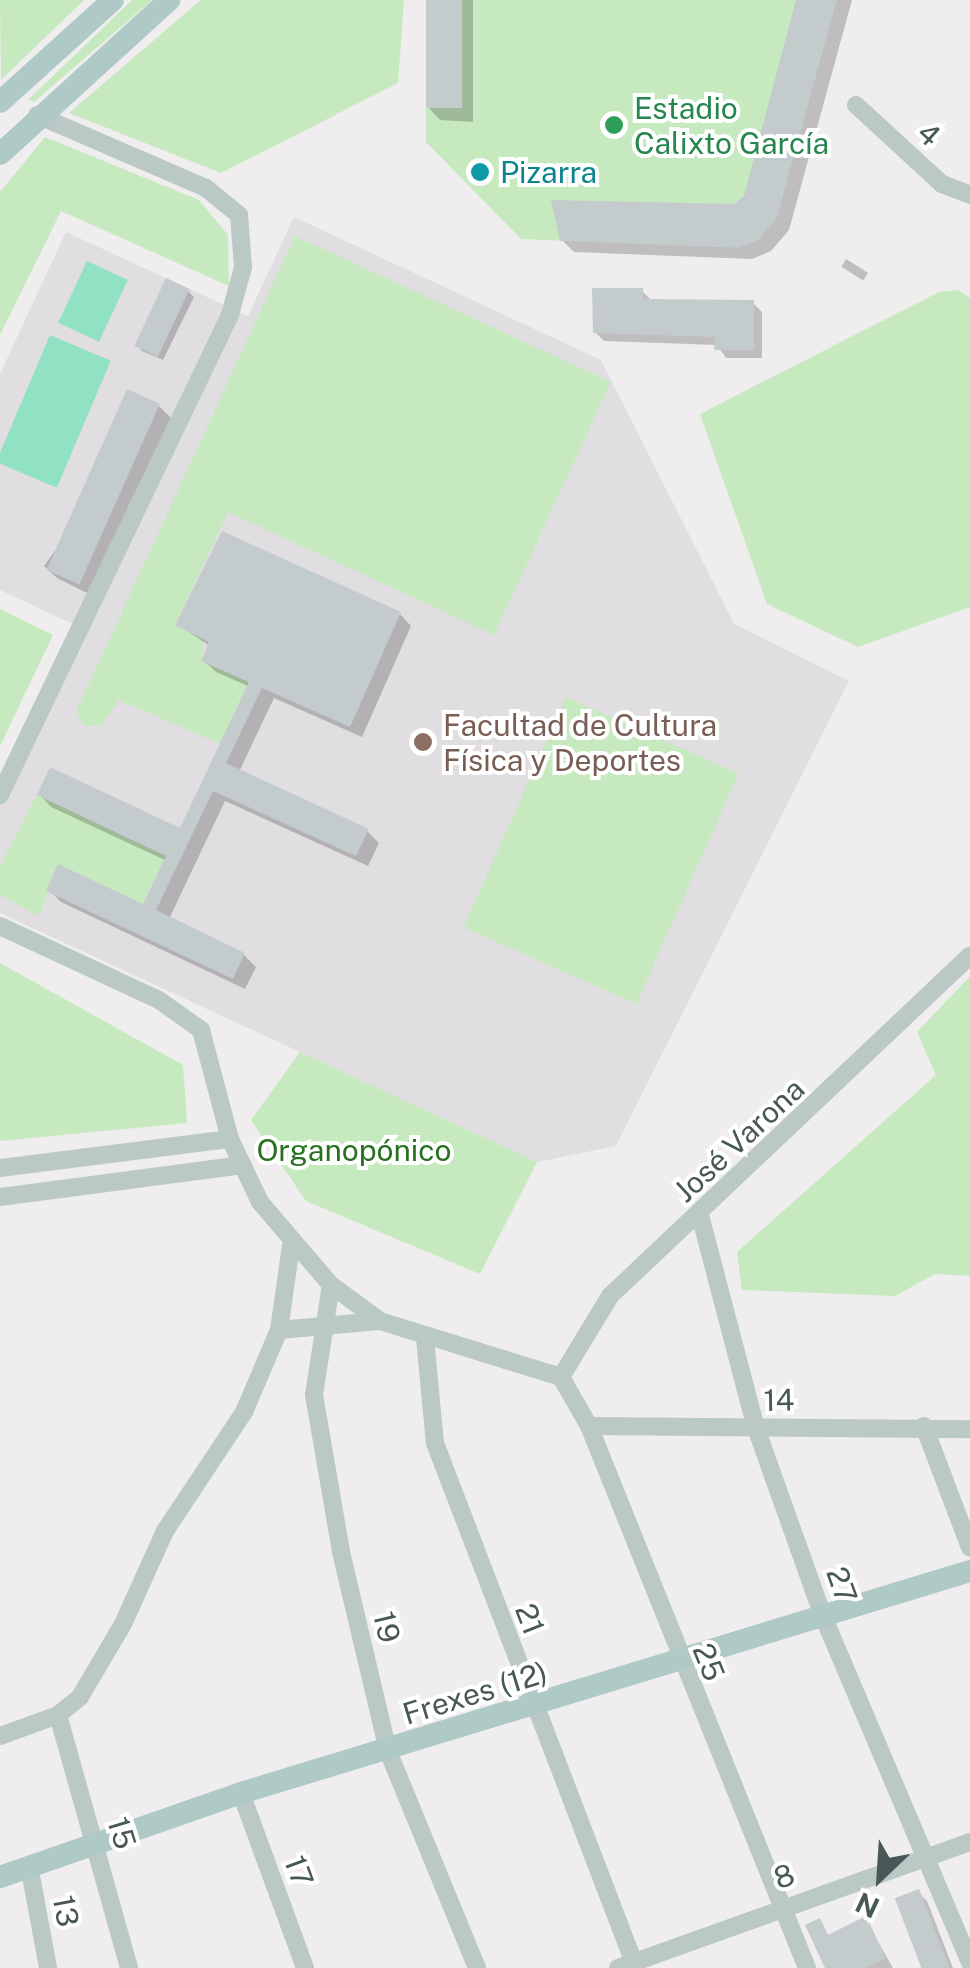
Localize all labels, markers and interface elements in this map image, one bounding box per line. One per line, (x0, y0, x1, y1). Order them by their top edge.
place label: Estadio Calixto García (634, 90, 829, 160)
marker: Estadio Calixto García (603, 114, 625, 136)
street label: 4 (910, 114, 948, 154)
place label: Pizarra (500, 154, 597, 190)
marker: Pizarra (469, 161, 491, 183)
place label: Facultad de Cultura Física y Deportes (443, 707, 718, 778)
marker: Facultad de Cultura Física y Deportes (412, 731, 434, 753)
street label: José Varona (666, 1070, 812, 1210)
park label: Organopónico (257, 1132, 451, 1168)
street label: 14 (763, 1382, 795, 1418)
street label: 27 (819, 1562, 865, 1608)
street label: 21 (508, 1599, 552, 1639)
street label: 19 (366, 1608, 408, 1646)
street label: 25 (685, 1638, 733, 1686)
street label: Frexes (12) (398, 1654, 552, 1732)
street label: 15 (100, 1813, 144, 1853)
north arrow (830, 1828, 930, 1928)
street label: 17 (277, 1851, 321, 1891)
street label: 8 (769, 1856, 799, 1896)
text: N (850, 1886, 884, 1925)
street label: 13 (45, 1892, 87, 1930)

